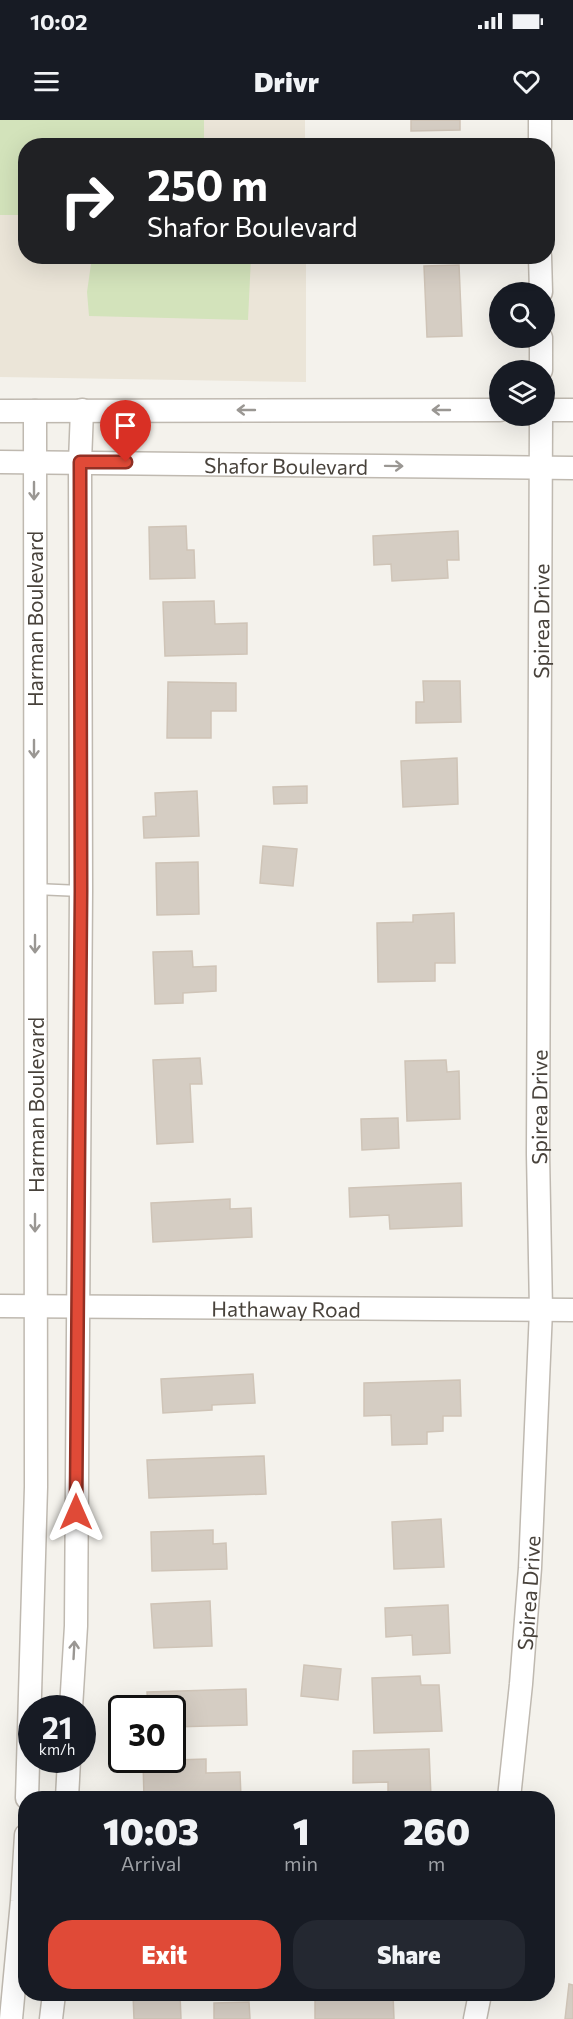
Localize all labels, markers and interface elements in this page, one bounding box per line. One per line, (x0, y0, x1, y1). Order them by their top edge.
text: 10:02 (30, 8, 87, 35)
icon: menu (30, 65, 63, 98)
text: Drivr (254, 65, 319, 98)
icon: heart (510, 65, 543, 98)
text: 250 m (147, 158, 268, 210)
icon: right (48, 162, 126, 240)
text: Shafor Boulevard (147, 210, 358, 243)
map controls (489, 282, 555, 426)
button: search (489, 282, 555, 348)
button: layers (489, 360, 555, 426)
pin (100, 400, 151, 462)
one-way arrow (237, 404, 257, 416)
one-way arrow (432, 404, 452, 416)
icon: arrive (109, 409, 142, 442)
street label: Shafor Boulevard (204, 452, 368, 478)
one-way arrow (384, 460, 404, 472)
one-way arrow (28, 480, 40, 500)
street label: Harman Boulevard (22, 531, 47, 707)
street label: Spirea Drive (527, 564, 553, 679)
one-way arrow (28, 738, 40, 758)
one-way arrow (29, 933, 41, 953)
street label: Harman Boulevard (23, 1017, 48, 1193)
street label: Spirea Drive (525, 1050, 551, 1165)
one-way arrow (29, 1212, 41, 1232)
street label: Hathaway Road (211, 1295, 361, 1321)
position arrow (44, 1480, 108, 1544)
street label: Spirea Drive (511, 1535, 544, 1651)
one-way arrow (69, 1641, 80, 1661)
speed limit sign: 30 (108, 1695, 186, 1773)
text: 21 (42, 1708, 72, 1745)
text: km/h (39, 1740, 75, 1758)
text: 10:03 (103, 1808, 199, 1852)
text: 1 (293, 1808, 309, 1852)
text: 260 (403, 1808, 470, 1852)
text: Arrival (121, 1851, 181, 1875)
text: min (284, 1851, 318, 1875)
text: m (428, 1851, 445, 1875)
button: Exit (48, 1920, 281, 1989)
button: Share (293, 1920, 525, 1989)

